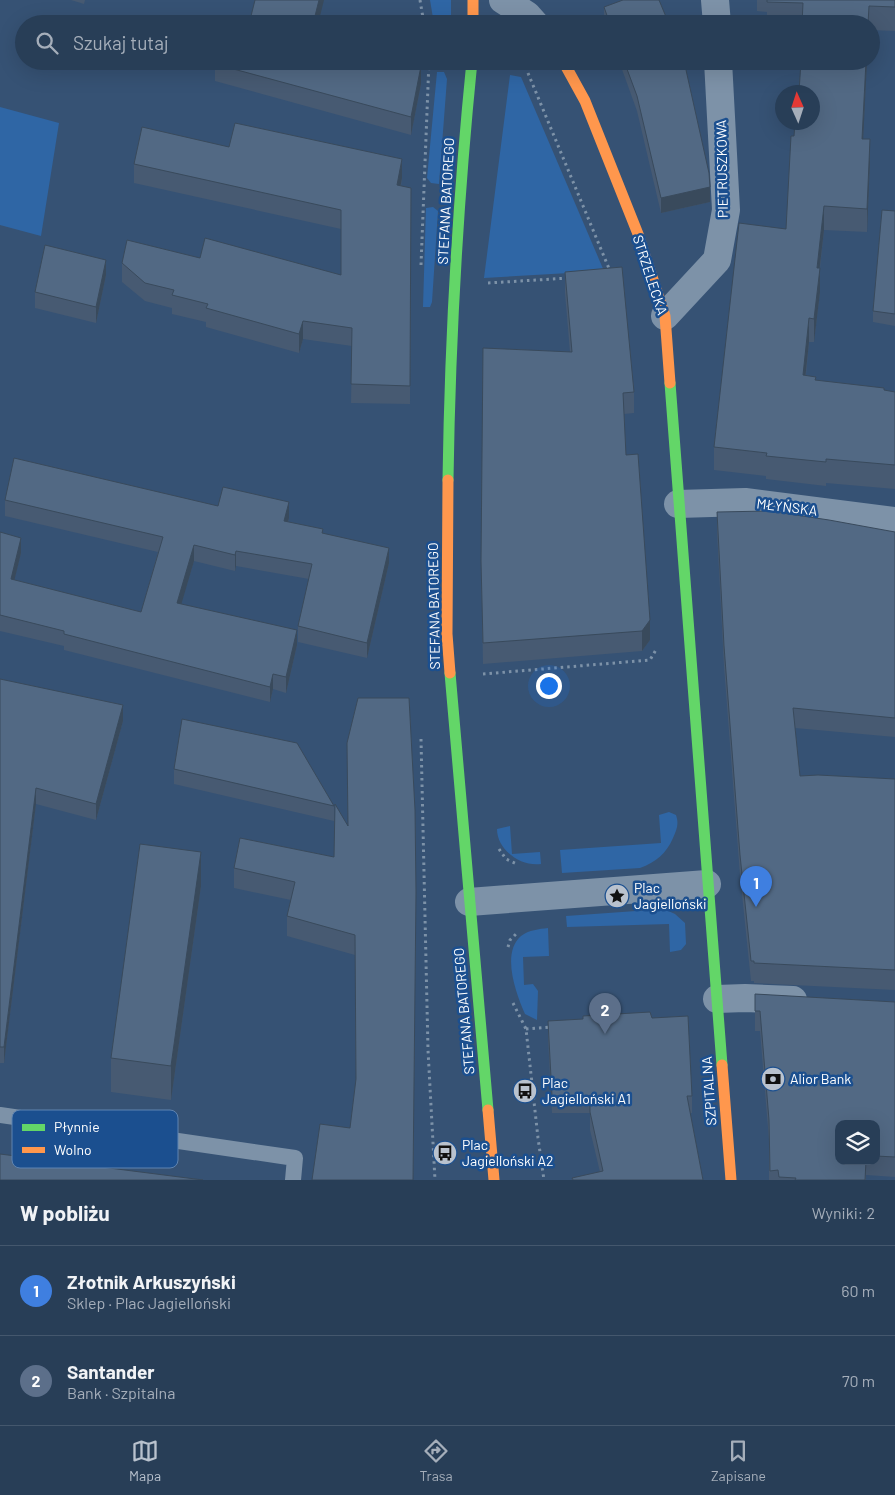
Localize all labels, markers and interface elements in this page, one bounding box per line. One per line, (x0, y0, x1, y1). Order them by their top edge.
search box (15, 15, 880, 70)
icon: search (33, 29, 61, 57)
text: Szukaj tutaj (73, 31, 169, 54)
north arrow (775, 85, 820, 130)
street label: PIETRUSZKOWA (712, 119, 731, 218)
street label: STEFANA BATOREGO (434, 137, 457, 265)
street label: STRZELECKA (630, 233, 672, 317)
street label: MŁYŃSKA (756, 494, 819, 519)
street label: STEFANA BATOREGO (424, 542, 443, 670)
your location (536, 673, 562, 699)
pin: 1 (740, 866, 772, 907)
place label: Plac Jagielloński (634, 879, 707, 912)
place icon: Plac Jagielloński (604, 883, 630, 909)
street label: STEFANA BATOREGO (449, 947, 478, 1075)
pin: 2 (589, 993, 621, 1034)
street label: SZPITALNA (698, 1055, 719, 1126)
bank icon: Alior Bank (760, 1066, 786, 1092)
place label: Alior Bank (790, 1070, 851, 1087)
place label: Plac Jagielloński A1 (542, 1074, 631, 1107)
bus stop icon: Plac Jagielloński A1 (512, 1078, 538, 1104)
legend (12, 1110, 178, 1168)
text: Płynnie (54, 1118, 100, 1135)
map controls (835, 1120, 880, 1165)
button: layers (835, 1120, 880, 1165)
place label: Plac Jagielloński A2 (462, 1136, 554, 1169)
bus stop icon: Plac Jagielloński A2 (432, 1140, 458, 1166)
text: Wolno (54, 1141, 92, 1158)
text: W pobliżu (20, 1200, 110, 1225)
text: Wyniki: 2 (812, 1203, 875, 1222)
text: Złotnik Arkuszyński (67, 1270, 236, 1293)
text: 1 (33, 1281, 39, 1300)
text: 60 m (841, 1281, 875, 1300)
text: Sklep · Plac Jagielloński (67, 1293, 231, 1312)
text: Santander (67, 1360, 155, 1383)
text: 2 (32, 1371, 40, 1390)
text: 70 m (842, 1371, 875, 1390)
text: Bank · Szpitalna (67, 1383, 175, 1402)
tab: Mapa (129, 1437, 161, 1484)
tab: Trasa (419, 1437, 453, 1484)
tab: Zapisane (711, 1437, 766, 1484)

